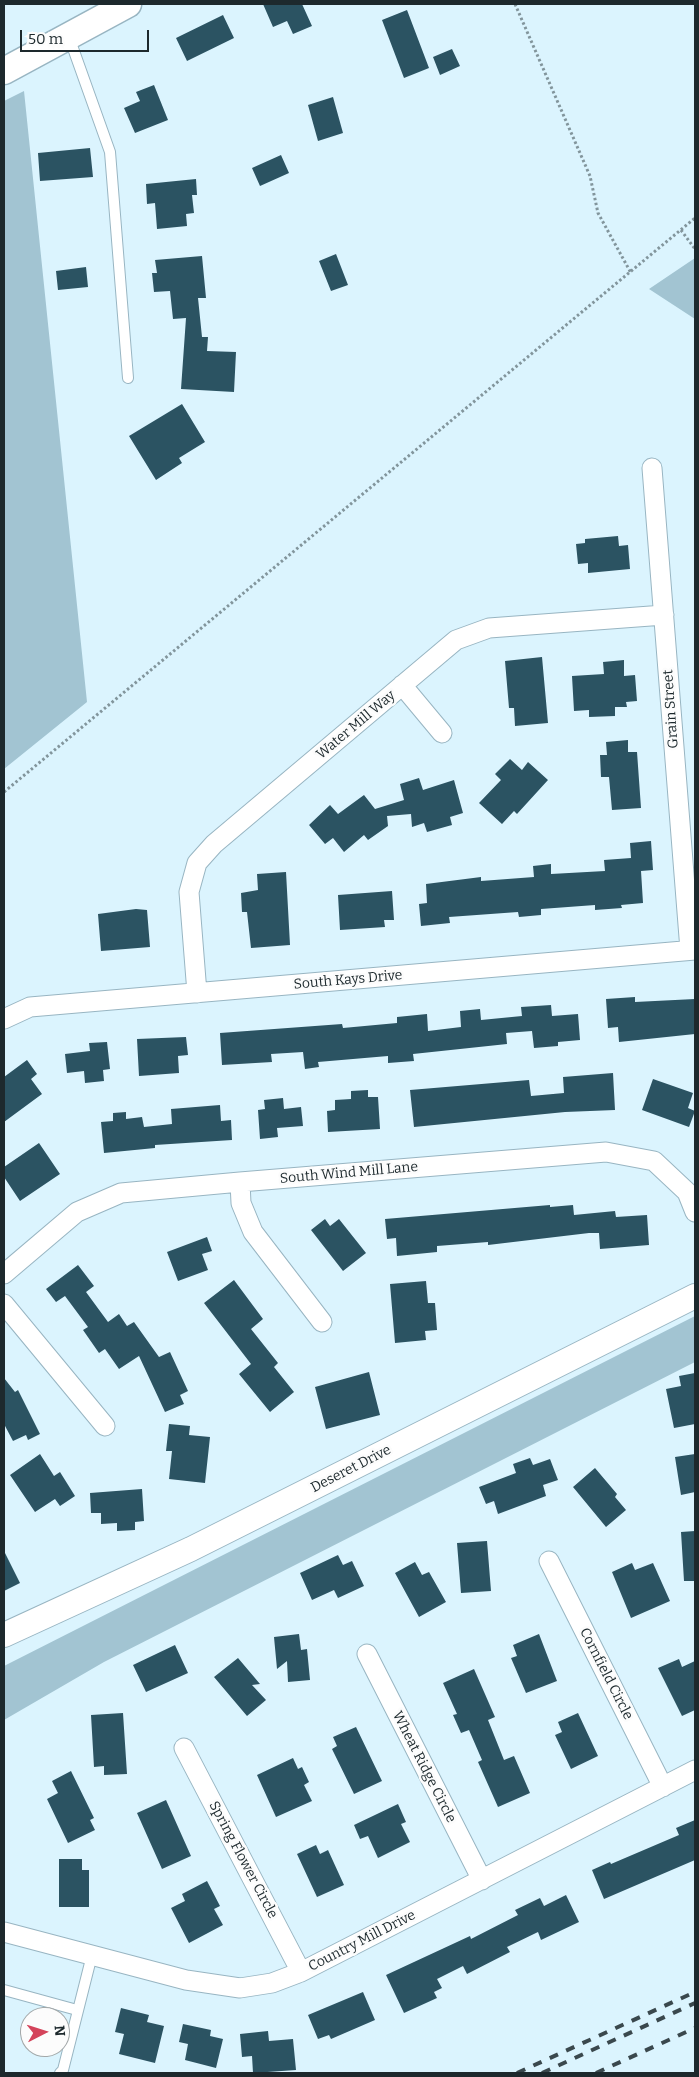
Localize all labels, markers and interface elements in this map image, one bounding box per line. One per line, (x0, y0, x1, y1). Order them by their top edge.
scale bar (22, 20, 151, 52)
text: 50 m (28, 30, 63, 48)
street label: Grain Street (660, 669, 682, 749)
street label: Water Mill Way (313, 687, 399, 763)
street label: South Kays Drive (293, 967, 403, 993)
street label: South Wind Mill Lane (279, 1159, 419, 1187)
street label: Deseret Drive (308, 1442, 394, 1496)
street label: Cornfield Circle (576, 1625, 636, 1723)
street label: Wheat Ridge Circle (389, 1708, 459, 1826)
street label: Spring Flower Circle (205, 1799, 281, 1921)
street label: Country Mill Drive (306, 1907, 418, 1975)
north arrow (20, 2007, 70, 2057)
text: N (51, 2025, 68, 2037)

